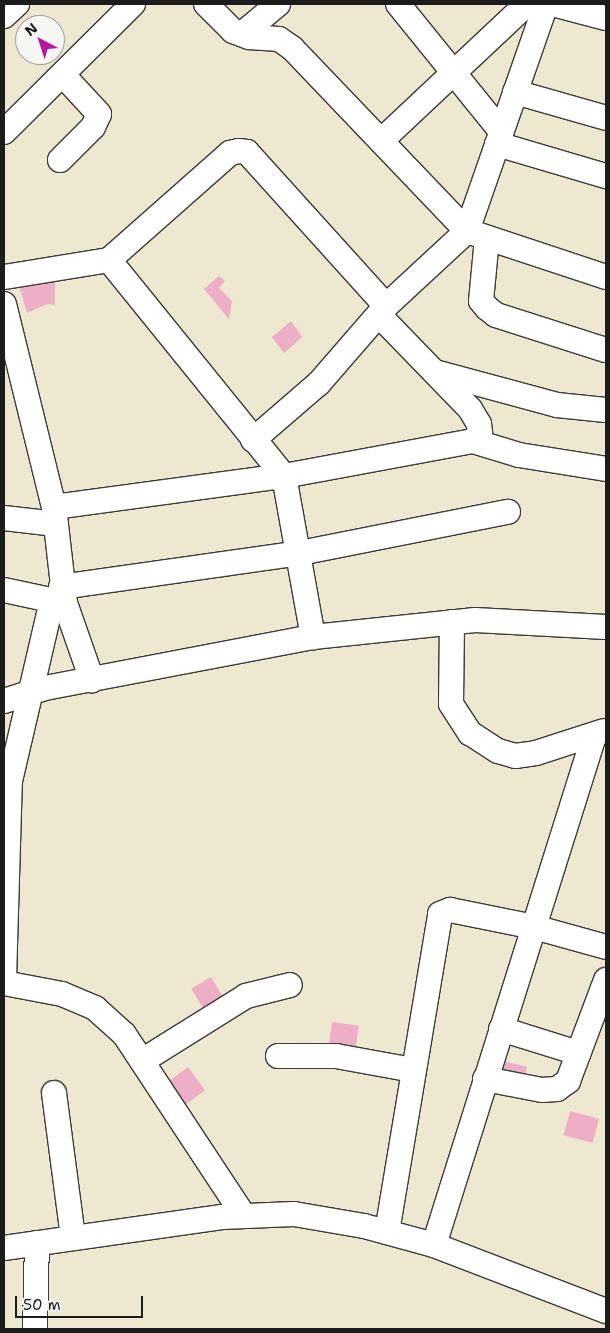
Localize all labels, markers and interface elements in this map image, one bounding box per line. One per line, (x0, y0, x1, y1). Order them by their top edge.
north arrow (15, 15, 65, 65)
text: N (21, 19, 41, 40)
scale bar (18, 1286, 145, 1318)
text: 50 m (23, 1295, 61, 1315)

